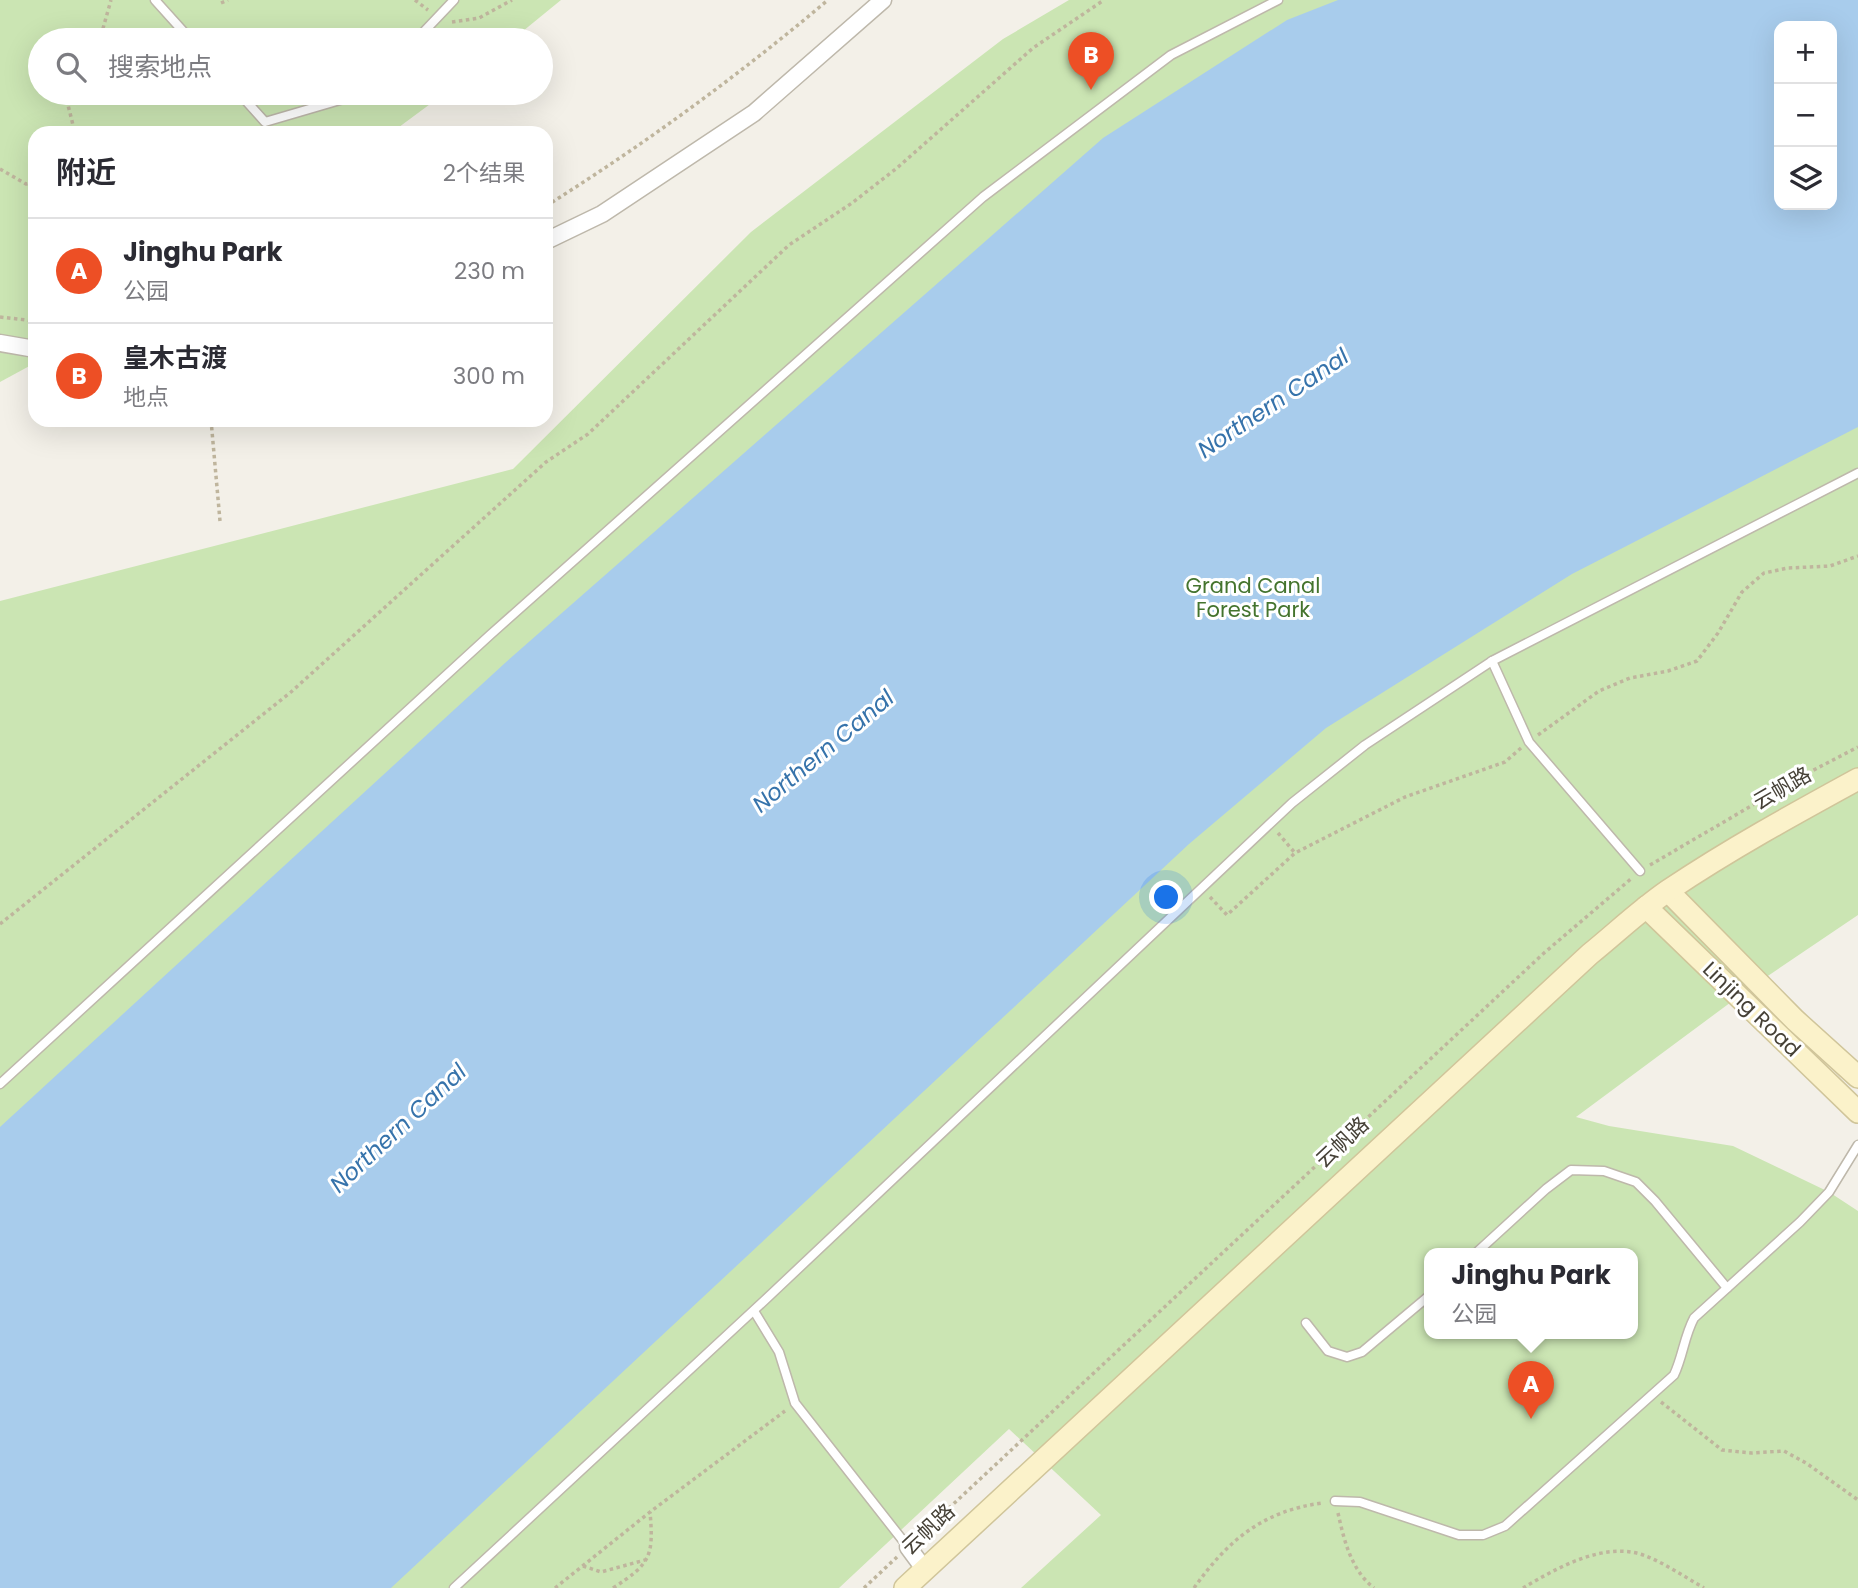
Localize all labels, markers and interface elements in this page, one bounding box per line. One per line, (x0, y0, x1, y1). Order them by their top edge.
map controls (1774, 21, 1837, 210)
button: + (1774, 21, 1837, 84)
search box (28, 28, 553, 105)
pin: B (1068, 32, 1114, 90)
icon: search (52, 48, 90, 86)
text: 搜索地点 (108, 49, 212, 85)
button: − (1774, 84, 1837, 147)
button: layers (1774, 147, 1837, 210)
text: 附近 (56, 151, 116, 194)
text: 2个结果 (443, 157, 525, 189)
text: Jinghu Park (123, 234, 283, 270)
text: A (71, 255, 87, 287)
text: 230 m (454, 255, 525, 287)
text: 公园 (123, 275, 169, 307)
text: 皇木古渡 (123, 340, 227, 376)
water label: Northern Canal (1191, 340, 1355, 466)
text: B (71, 360, 87, 392)
text: 300 m (453, 360, 525, 392)
text: 地点 (123, 381, 169, 413)
park label: Grand Canal Forest Park (1186, 571, 1320, 624)
water label: Northern Canal (745, 682, 901, 820)
street label: 云帆路 (1747, 760, 1817, 816)
your location (1149, 880, 1183, 914)
street label: Linjing Road (1697, 955, 1807, 1063)
water label: Northern Canal (323, 1056, 474, 1200)
street label: 云帆路 (1309, 1110, 1375, 1174)
popup (1424, 1248, 1638, 1339)
text: Jinghu Park (1451, 1257, 1611, 1293)
text: 公园 (1451, 1298, 1497, 1330)
pin: A (1508, 1361, 1554, 1419)
street label: 云帆路 (895, 1497, 961, 1561)

